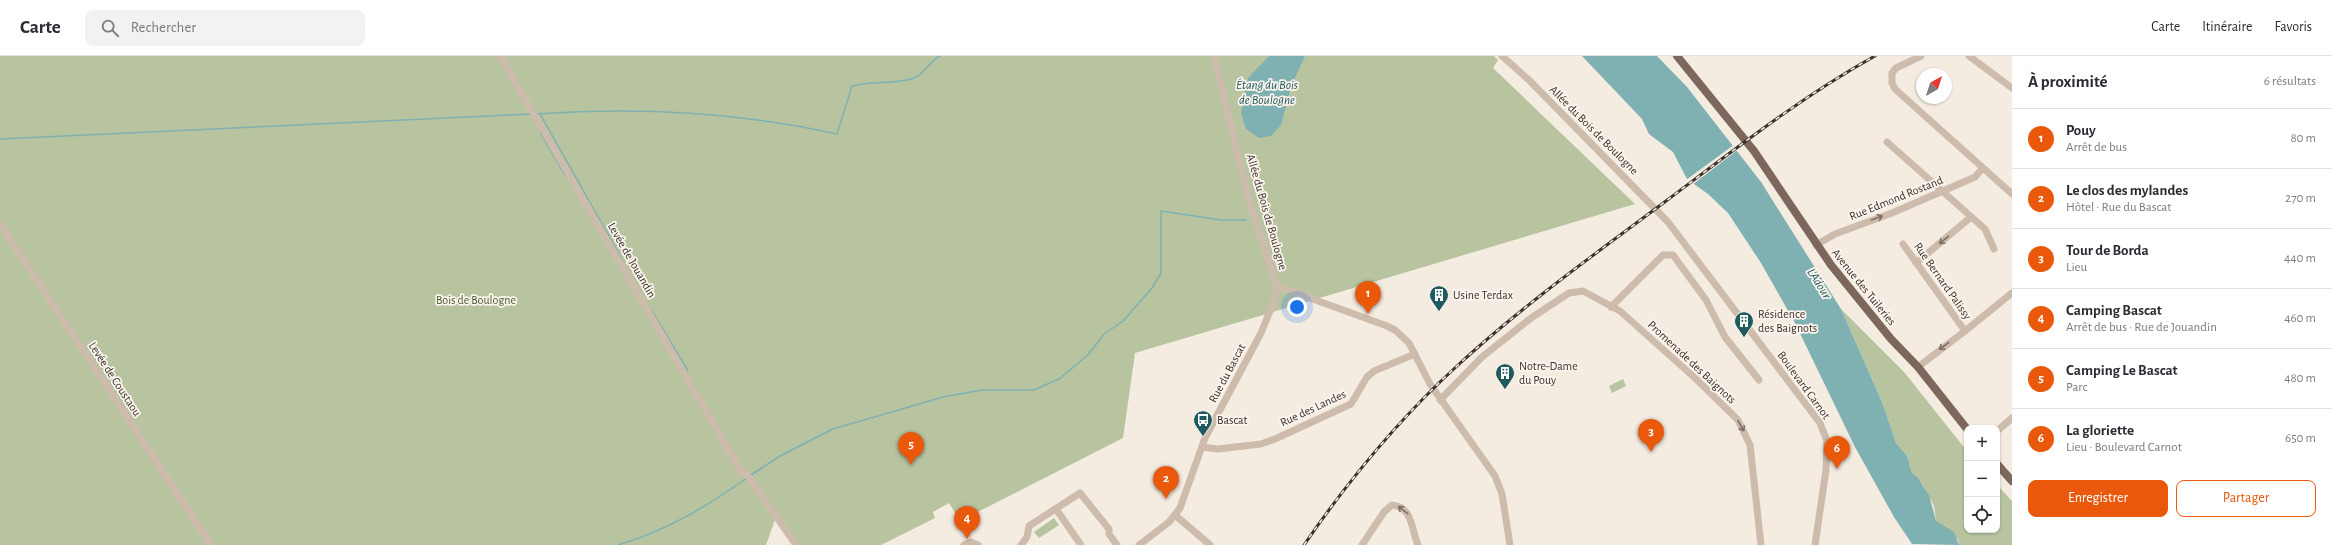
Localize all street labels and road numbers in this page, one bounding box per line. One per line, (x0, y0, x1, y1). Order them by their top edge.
street label: Allée du Bois de Boulogne (1547, 83, 1641, 177)
street label: Allée du Bois de Boulogne (1245, 153, 1289, 271)
street label: Rue Edmond Rostand (1848, 174, 1944, 222)
street label: Levée de Jouandin (606, 220, 658, 300)
street label: Rue Bernard Palissy (1911, 240, 1974, 322)
street label: Avenue des Tuileries (1830, 247, 1898, 327)
street label: Promenade des Baignots (1646, 318, 1738, 406)
street label: Levée de Coustaou (87, 340, 143, 418)
street label: Rue du Bascat (1207, 341, 1248, 404)
street label: Boulevard Carnot (1775, 349, 1833, 421)
street label: Rue des Landes (1278, 388, 1348, 428)

